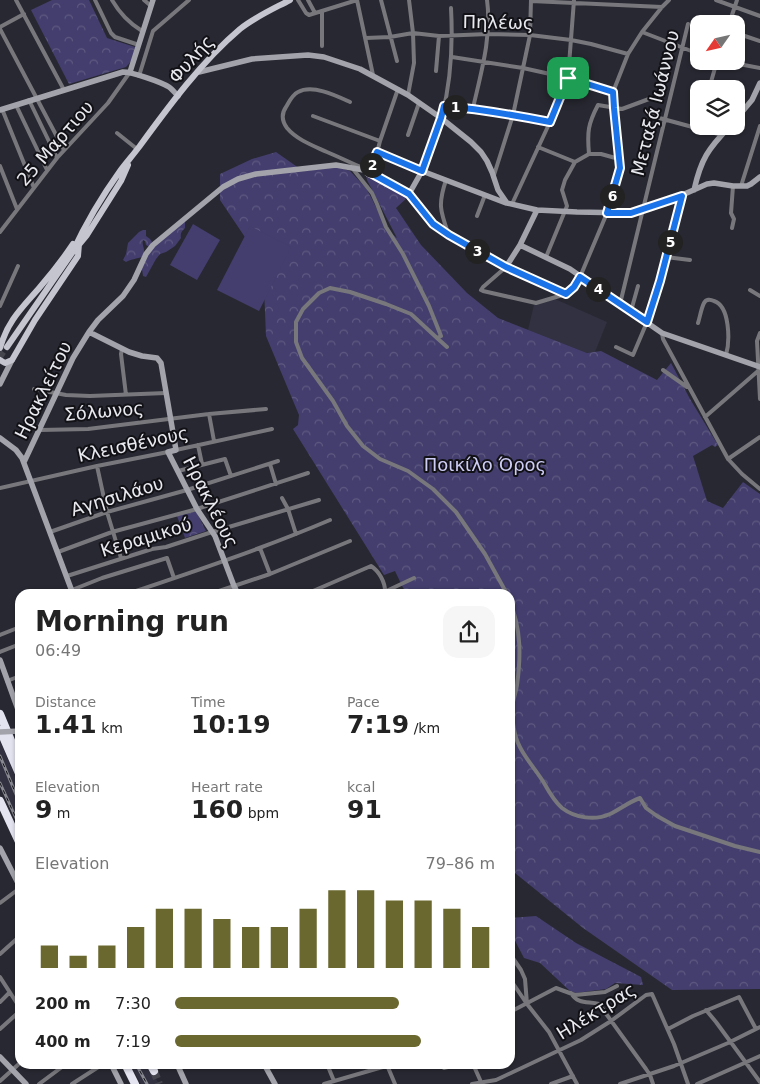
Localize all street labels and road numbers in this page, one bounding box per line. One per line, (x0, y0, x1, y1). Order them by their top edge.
street label: Πηλέως (462, 11, 534, 33)
street label: Μεταξά Ιωάννου (627, 28, 683, 178)
street label: Φυλής (164, 31, 218, 87)
street label: 25 Μαρτιου (12, 96, 98, 190)
street label: Ηρακλείτου (10, 338, 76, 442)
street label: Σόλωνος (63, 397, 145, 425)
street label: Κλεισθένους (76, 422, 190, 466)
street label: Ηρακλέους (179, 453, 243, 551)
street label: Αγησιλάου (68, 472, 166, 520)
street label: Κεραμικού (98, 513, 194, 561)
street label: Ηλέκτρας (553, 978, 639, 1044)

